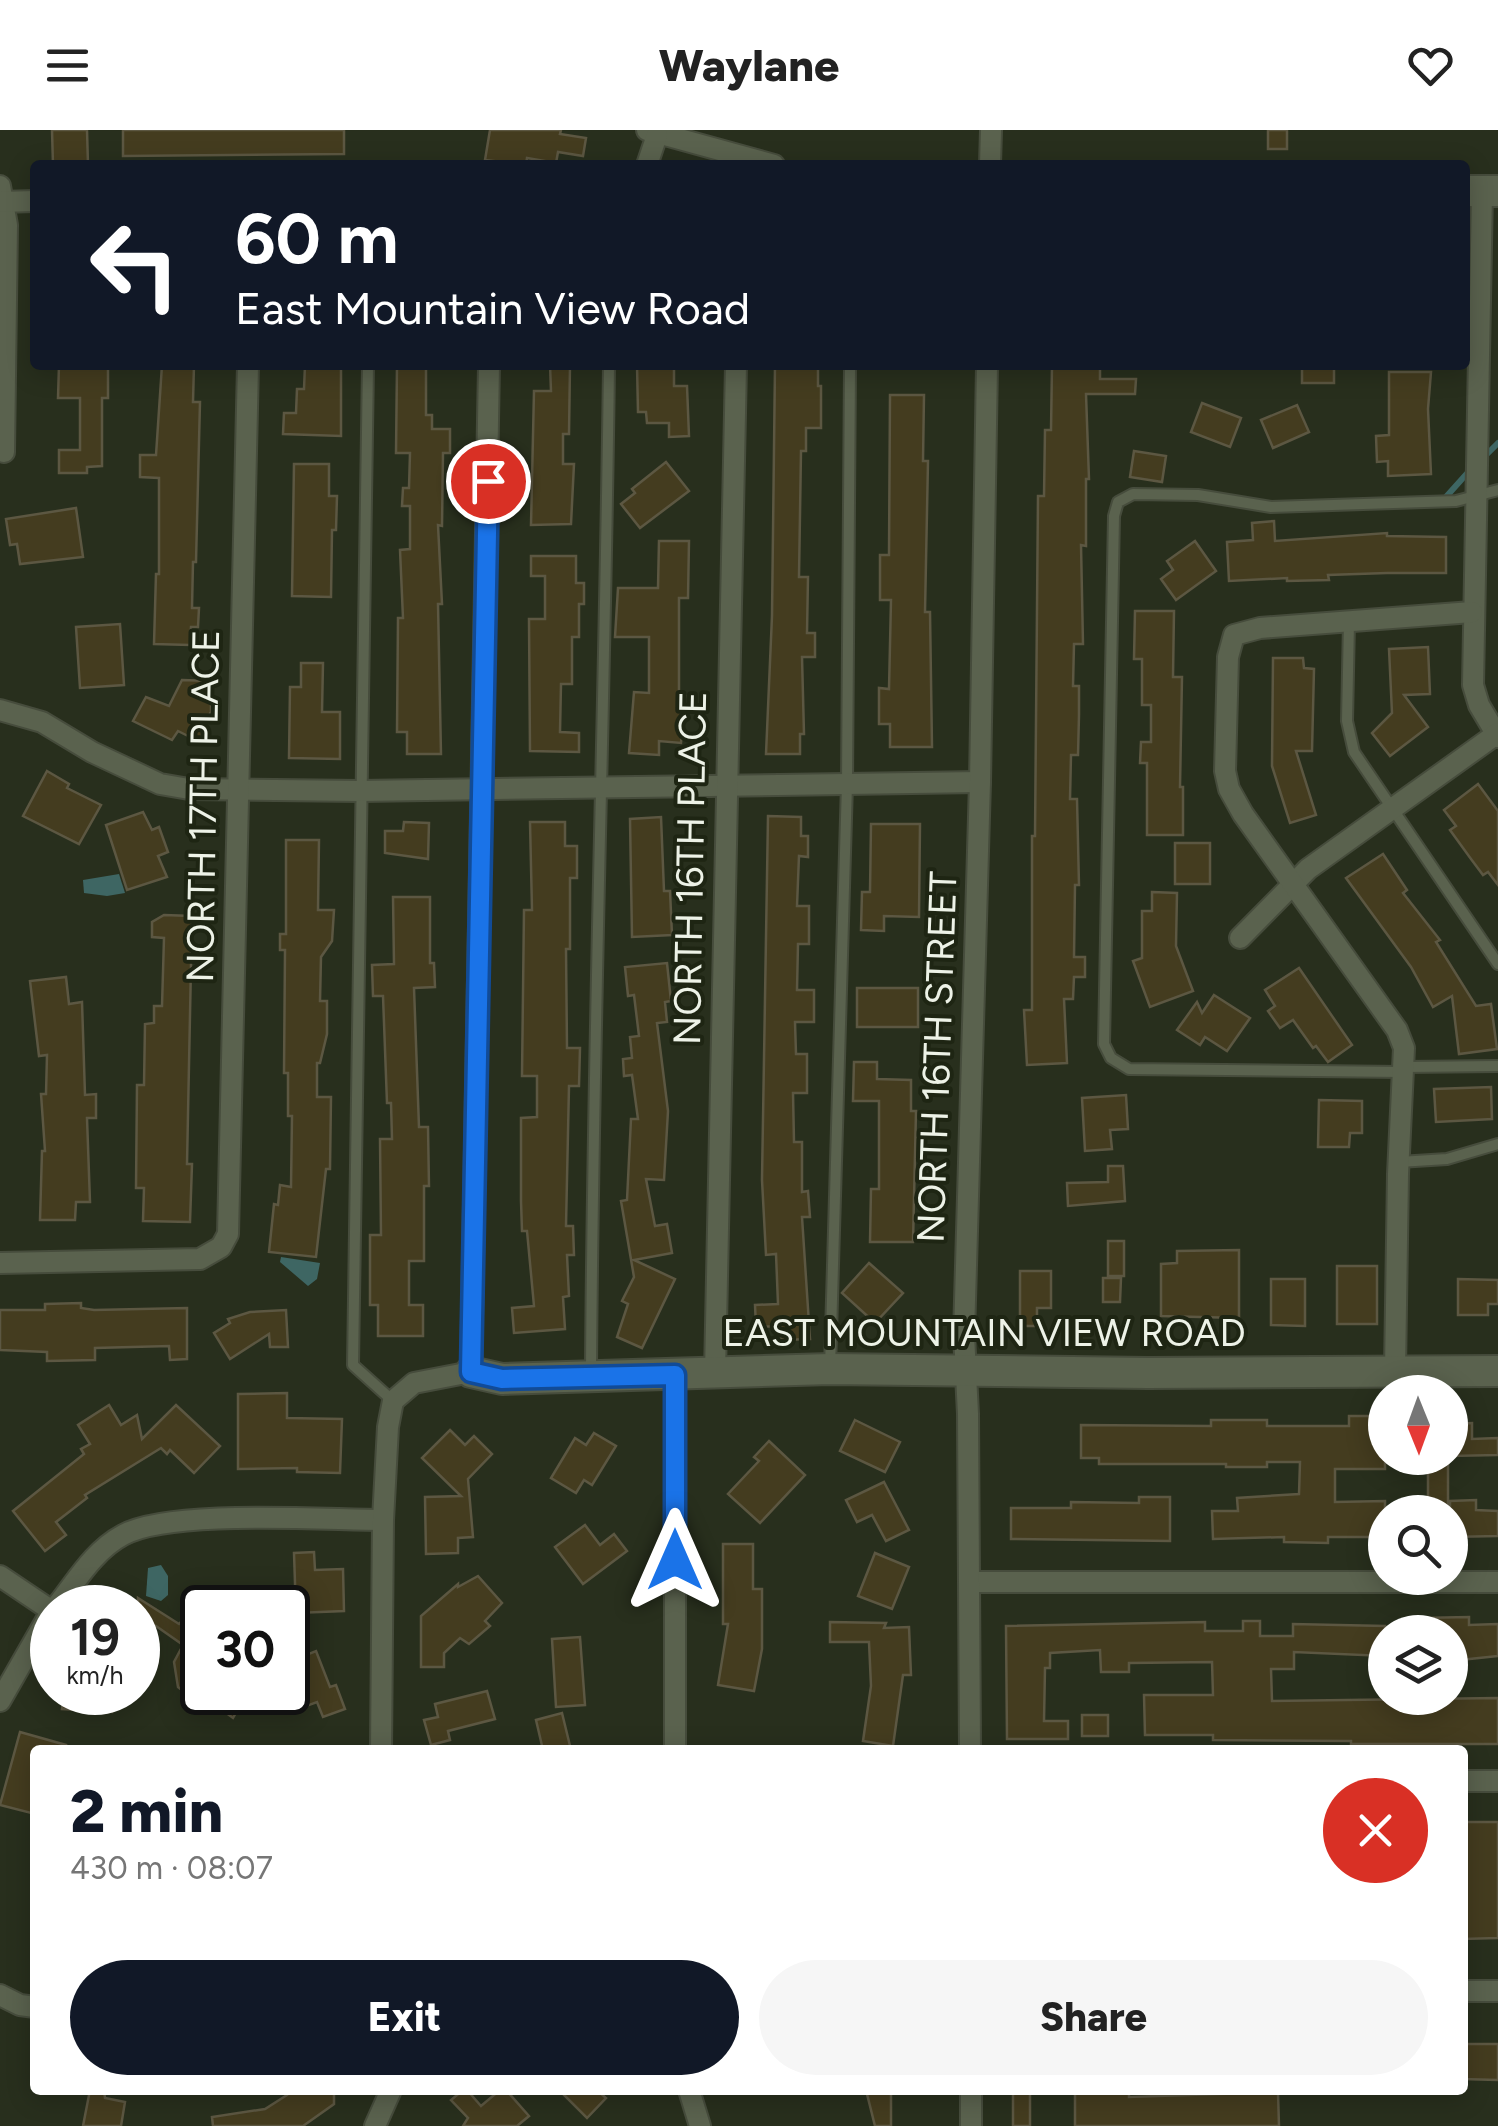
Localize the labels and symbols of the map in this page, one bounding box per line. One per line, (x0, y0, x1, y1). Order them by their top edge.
pin (446, 439, 531, 524)
street label: NORTH 17TH PLACE (177, 629, 229, 983)
street label: NORTH 16TH PLACE (664, 691, 716, 1045)
street label: NORTH 16TH STREET (908, 870, 966, 1244)
street label: EAST MOUNTAIN VIEW ROAD (722, 1310, 1246, 1356)
north arrow (1368, 1375, 1468, 1475)
position arrow (623, 1508, 727, 1612)
speed limit sign: 30 (180, 1585, 310, 1715)

